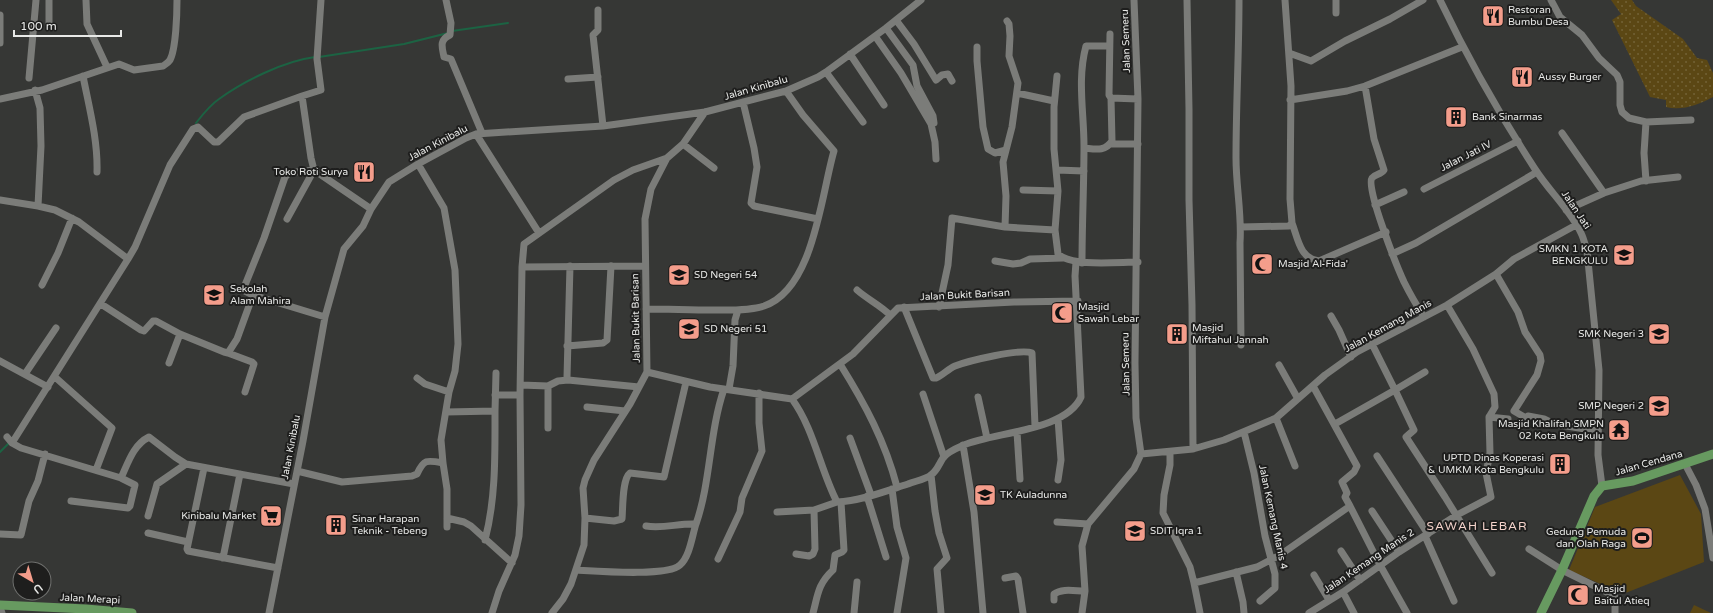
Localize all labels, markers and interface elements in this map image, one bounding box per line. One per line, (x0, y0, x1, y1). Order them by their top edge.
restaurant icon: Restoran Bumbu Desa (1480, 3, 1506, 29)
place label: Restoran Bumbu Desa (1508, 4, 1569, 28)
street label: Jalan Semeru (1119, 9, 1133, 73)
scale bar (14, 12, 121, 38)
text: 100 m (20, 19, 57, 33)
restaurant icon: Aussy Burger (1509, 64, 1535, 90)
place label: Aussy Burger (1538, 71, 1602, 83)
street label: Jalan Kinibalu (723, 73, 789, 103)
building icon: Bank Sinarmas (1443, 104, 1469, 130)
place label: Bank Sinarmas (1472, 111, 1543, 123)
street label: Jalan Kinibalu (406, 122, 470, 164)
street label: Jalan Jati IV (1438, 138, 1494, 174)
restaurant icon: Toko Roti Surya (351, 159, 377, 185)
place label: Toko Roti Surya (273, 166, 348, 178)
street label: Jalan Jati (1559, 189, 1593, 231)
school or university icon: SMKN 1 KOTA BENGKULU (1611, 242, 1637, 268)
place label: SMKN 1 KOTA BENGKULU (1539, 243, 1608, 267)
mosque icon: Masjid Al-Fida' (1249, 251, 1275, 277)
place label: Masjid Al-Fida' (1278, 258, 1348, 270)
school or university icon: SD Negeri 54 (666, 262, 692, 288)
place label: SD Negeri 54 (694, 269, 757, 281)
street label: Jalan Bukit Barisan (629, 273, 643, 363)
school or university icon: Sekolah Alam Mahira (201, 282, 227, 308)
place label: Sekolah Alam Mahira (230, 283, 291, 307)
street label: Jalan Bukit Barisan (920, 287, 1010, 303)
street label: Jalan Kemang Manis (1342, 297, 1434, 355)
mosque icon: Masjid Sawah Lebar (1049, 300, 1075, 326)
place label: Masjid Sawah Lebar (1078, 301, 1139, 325)
school or university icon: SD Negeri 51 (676, 316, 702, 342)
building icon: Masjid Miftahul Jannah (1164, 321, 1190, 347)
school or university icon: SMK Negeri 3 (1646, 321, 1672, 347)
place label: Masjid Miftahul Jannah (1192, 322, 1269, 346)
place label: SD Negeri 51 (704, 323, 767, 335)
place label: SMK Negeri 3 (1578, 328, 1644, 340)
street label: Jalan Semeru (1119, 332, 1133, 396)
school or university icon: SMP Negeri 2 (1646, 393, 1672, 419)
place label: SMP Negeri 2 (1578, 400, 1644, 412)
street label: Jalan Kinibalu (279, 414, 303, 480)
temple icon: Masjid Khalifah SMPN 02 Kota Bengkulu (1606, 417, 1632, 443)
place label: Masjid Khalifah SMPN 02 Kota Bengkulu (1498, 418, 1604, 442)
street label: Jalan Cendana (1614, 448, 1684, 478)
building icon: UPTD Dinas Koperasi & UMKM Kota Bengkulu (1547, 451, 1573, 477)
place label: UPTD Dinas Koperasi & UMKM Kota Bengkulu (1428, 452, 1544, 476)
street label: Jalan Kemang Manis 4 (1256, 464, 1290, 570)
school or university icon: TK Auladunna (972, 482, 998, 508)
place label: TK Auladunna (1000, 489, 1067, 501)
supermarket icon: Kinibalu Market (258, 503, 284, 529)
place label: Kinibalu Market (181, 510, 256, 522)
building icon: Sinar Harapan Teknik - Tebeng (323, 512, 349, 538)
place label: Sinar Harapan Teknik - Tebeng (352, 513, 427, 537)
school or university icon: SDIT Iqra 1 (1122, 518, 1148, 544)
district label: SAWAH LEBAR (1427, 519, 1528, 533)
place label: SDIT Iqra 1 (1150, 525, 1203, 537)
sports icon: Gedung Pemuda dan Olah Raga (1629, 525, 1655, 551)
street label: Jalan Kemang Manis 2 (1321, 526, 1417, 596)
place label: Gedung Pemuda dan Olah Raga (1546, 526, 1626, 550)
north arrow (12, 561, 52, 601)
text: U (31, 581, 45, 596)
mosque icon: Masjid Baitul Atieq (1565, 582, 1591, 608)
place label: Masjid Baitul Atieq (1594, 583, 1650, 607)
street label: Jalan Merapi (59, 591, 121, 607)

